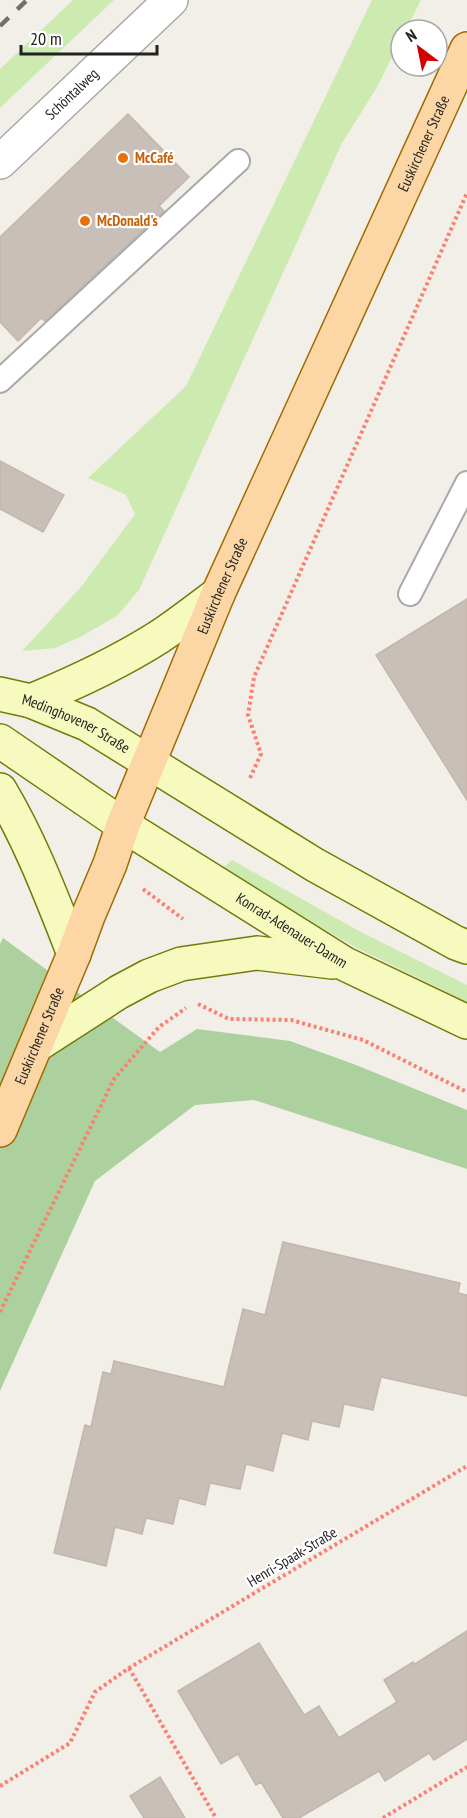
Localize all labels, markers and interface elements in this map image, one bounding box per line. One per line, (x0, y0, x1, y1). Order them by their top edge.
scale bar (21, 18, 158, 56)
north arrow (389, 18, 449, 78)
text: N (402, 25, 420, 46)
text: 20 m (30, 27, 62, 50)
street label: Schöntalweg (41, 64, 102, 123)
street label: Euskirchener Straße (393, 92, 454, 194)
place label: McCafé (135, 148, 174, 167)
marker: McCafé (116, 151, 130, 165)
place label: McDonald's (97, 211, 158, 230)
marker: McDonald's (78, 214, 92, 228)
street label: Euskirchener Straße (193, 534, 252, 637)
street label: Medinghovener Straße (20, 689, 134, 757)
street label: Konrad-Adenauer-Damm (233, 888, 351, 972)
street label: Euskirchener Straße (10, 984, 68, 1087)
street label: Henri-Spaak-Straße (243, 1522, 340, 1591)

